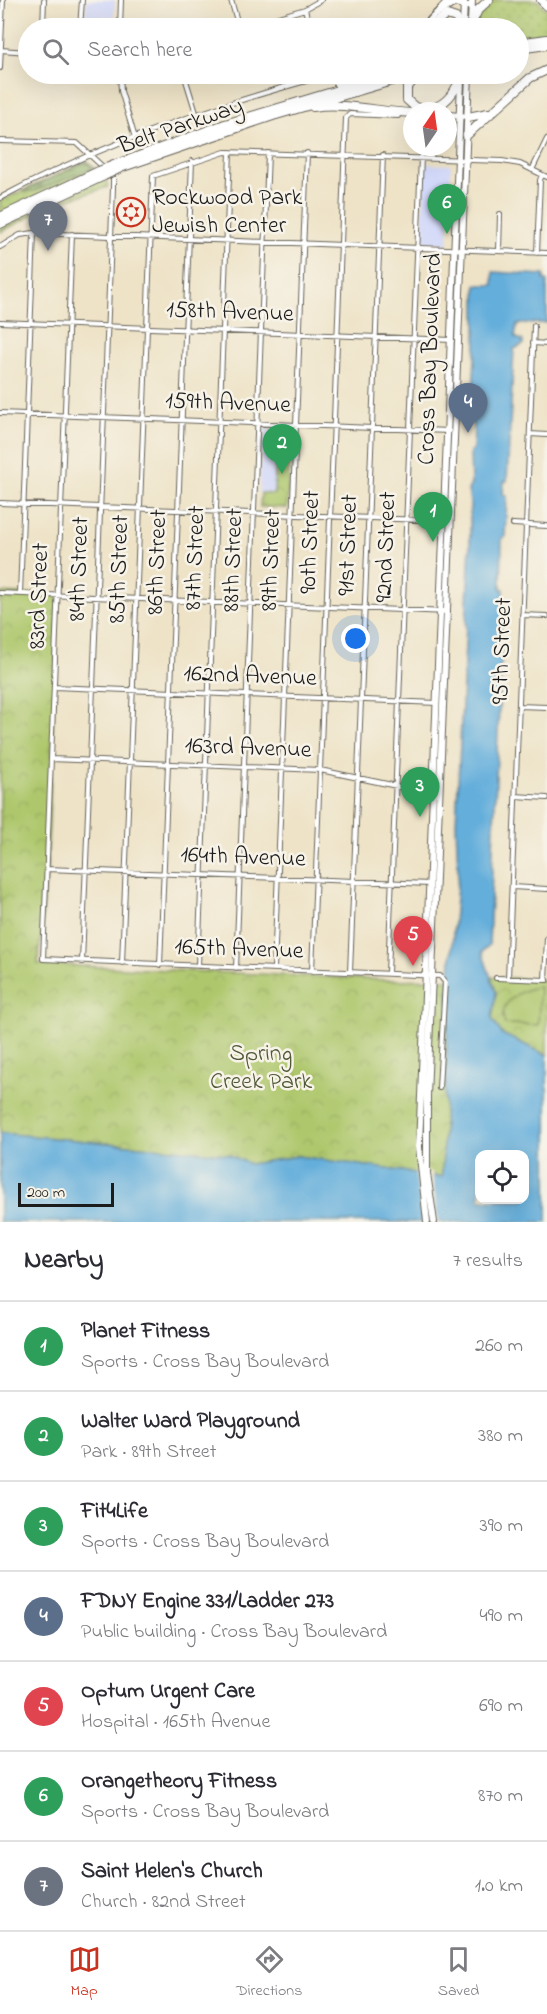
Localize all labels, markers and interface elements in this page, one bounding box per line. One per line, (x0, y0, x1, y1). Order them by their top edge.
search box (18, 18, 529, 84)
icon: search (39, 35, 72, 68)
text: Search here (87, 35, 192, 67)
street label: Belt Parkway (113, 89, 249, 166)
north arrow (403, 102, 457, 156)
place label: Rockwood Park Jewish Center (152, 181, 303, 244)
pin: 6 (428, 184, 466, 234)
synagogue icon: Rockwood Park Jewish Center (115, 196, 147, 228)
pin: 7 (28, 202, 68, 251)
street label: Cross Bay Boulevard (410, 252, 453, 466)
street label: 158th Avenue (166, 293, 295, 333)
street label: 159th Avenue (165, 384, 292, 424)
pin: 4 (448, 384, 488, 433)
pin: 2 (262, 424, 302, 474)
street label: 90th Street (292, 490, 330, 594)
street label: 92nd Street (368, 491, 406, 603)
pin: 1 (414, 492, 452, 542)
street label: 91st Street (330, 494, 368, 596)
street label: 87th Street (177, 505, 215, 611)
street label: 88th Street (215, 507, 253, 613)
street label: 89th Street (253, 508, 291, 612)
street label: 86th Street (139, 509, 177, 615)
street label: 85th Street (101, 514, 139, 624)
street label: 84th Street (61, 516, 99, 622)
street label: 83rd Street (21, 542, 59, 650)
street label: 95th Street (484, 597, 522, 705)
your location (341, 624, 370, 653)
street label: 162nd Avenue (183, 657, 317, 697)
street label: 163rd Avenue (184, 729, 312, 769)
pin: 3 (400, 768, 440, 817)
street label: 164th Avenue (180, 838, 306, 878)
pin: 5 (394, 916, 432, 966)
street label: 165th Avenue (174, 930, 304, 970)
park label: Spring Creek Park (210, 1037, 312, 1100)
map controls (475, 1150, 529, 1204)
button: locate (475, 1150, 529, 1204)
scale bar (18, 1180, 114, 1208)
text: 200 m (27, 1181, 65, 1205)
text: Nearby (24, 1242, 103, 1280)
text: 7 results (453, 1247, 523, 1276)
text: Planet Fitness (81, 1316, 210, 1348)
text: 1 (40, 1332, 47, 1361)
text: 260 m (475, 1332, 523, 1361)
text: Sports · Cross Bay Boulevard (81, 1348, 329, 1377)
text: Walter Ward Playground (81, 1406, 300, 1438)
text: 2 (39, 1422, 48, 1451)
text: 380 m (478, 1422, 523, 1451)
text: Park · 89th Street (81, 1438, 217, 1467)
text: Fit4Life (81, 1496, 148, 1528)
text: 3 (39, 1512, 48, 1541)
text: 390 m (480, 1512, 523, 1541)
text: Sports · Cross Bay Boulevard (81, 1528, 329, 1557)
text: FDNY Engine 331/Ladder 273 (81, 1586, 334, 1618)
text: 4 (39, 1602, 48, 1631)
text: 490 m (480, 1602, 523, 1631)
text: Public building · Cross Bay Boulevard (81, 1618, 387, 1647)
text: Optum Urgent Care (81, 1676, 255, 1708)
text: 5 (38, 1692, 49, 1721)
text: 690 m (479, 1692, 523, 1721)
text: Hospital · 165th Avenue (81, 1708, 270, 1737)
text: Orangetheory Fitness (81, 1766, 277, 1798)
text: 6 (39, 1782, 48, 1811)
text: 870 m (478, 1782, 523, 1811)
text: Sports · Cross Bay Boulevard (81, 1798, 329, 1827)
text: Saint Helen's Church (81, 1856, 263, 1888)
text: 7 (39, 1872, 48, 1901)
text: 1.0 km (475, 1872, 523, 1901)
text: Church · 82nd Street (81, 1888, 246, 1917)
tab: Map (68, 1943, 101, 2003)
tab: Directions (236, 1943, 302, 2003)
tab: Saved (438, 1943, 479, 2003)

